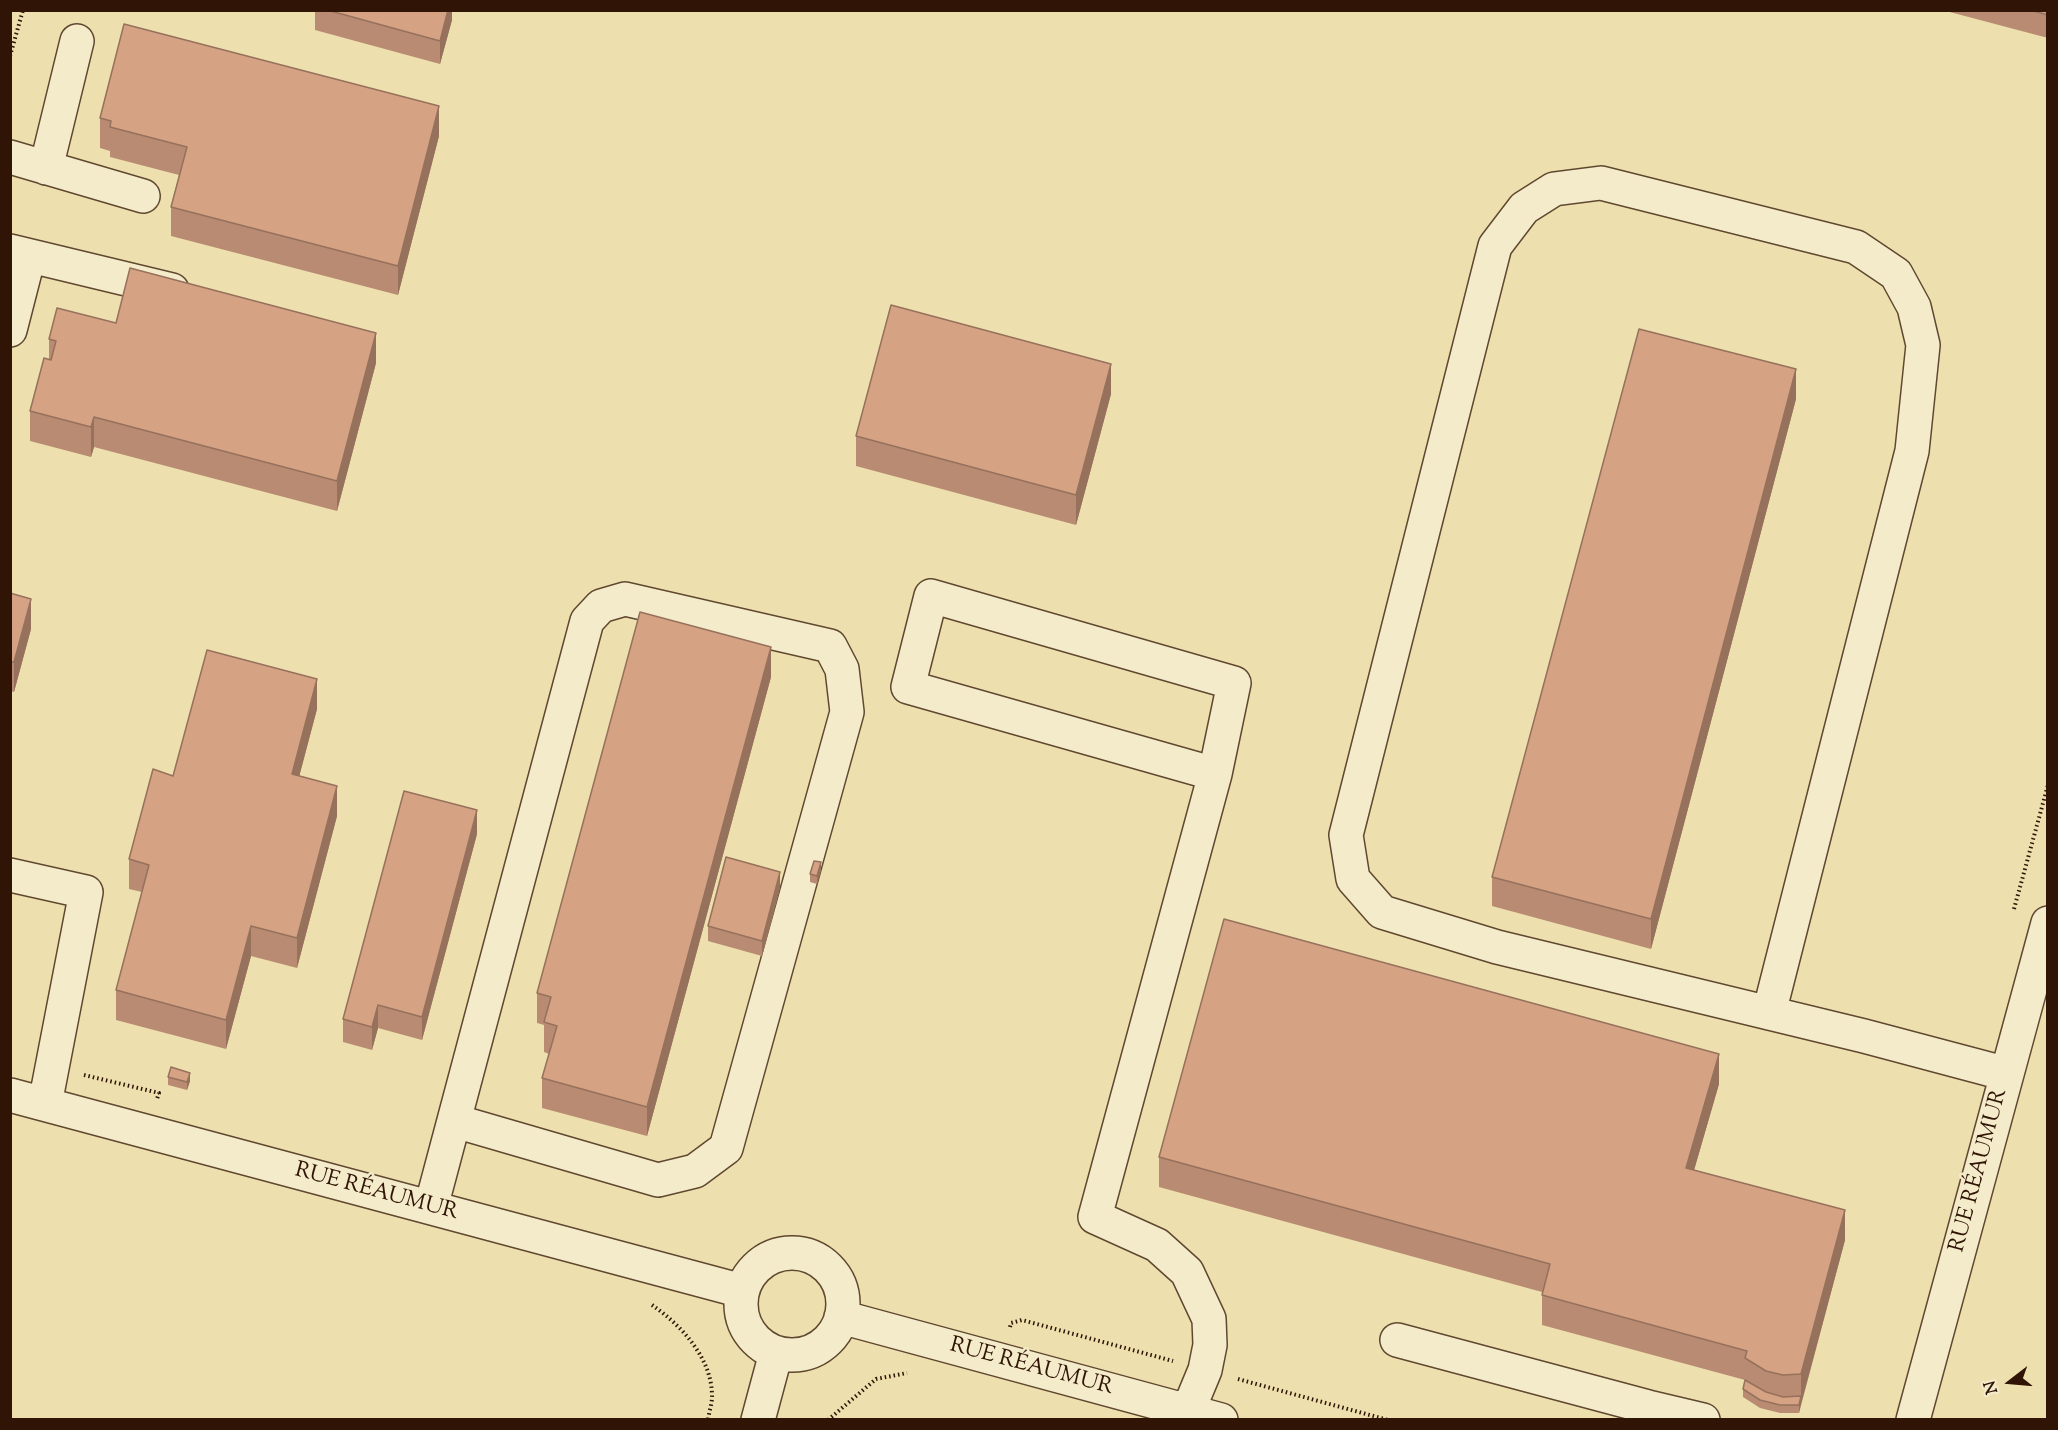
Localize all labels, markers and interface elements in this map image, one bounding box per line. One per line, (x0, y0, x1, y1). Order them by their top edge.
street label: RUE RÉAUMUR (1946, 1086, 2014, 1256)
street label: RUE RÉAUMUR (291, 1159, 461, 1227)
street label: RUE RÉAUMUR (946, 1334, 1116, 1402)
north arrow (1980, 1352, 2040, 1412)
text: N (1979, 1378, 2005, 1396)

